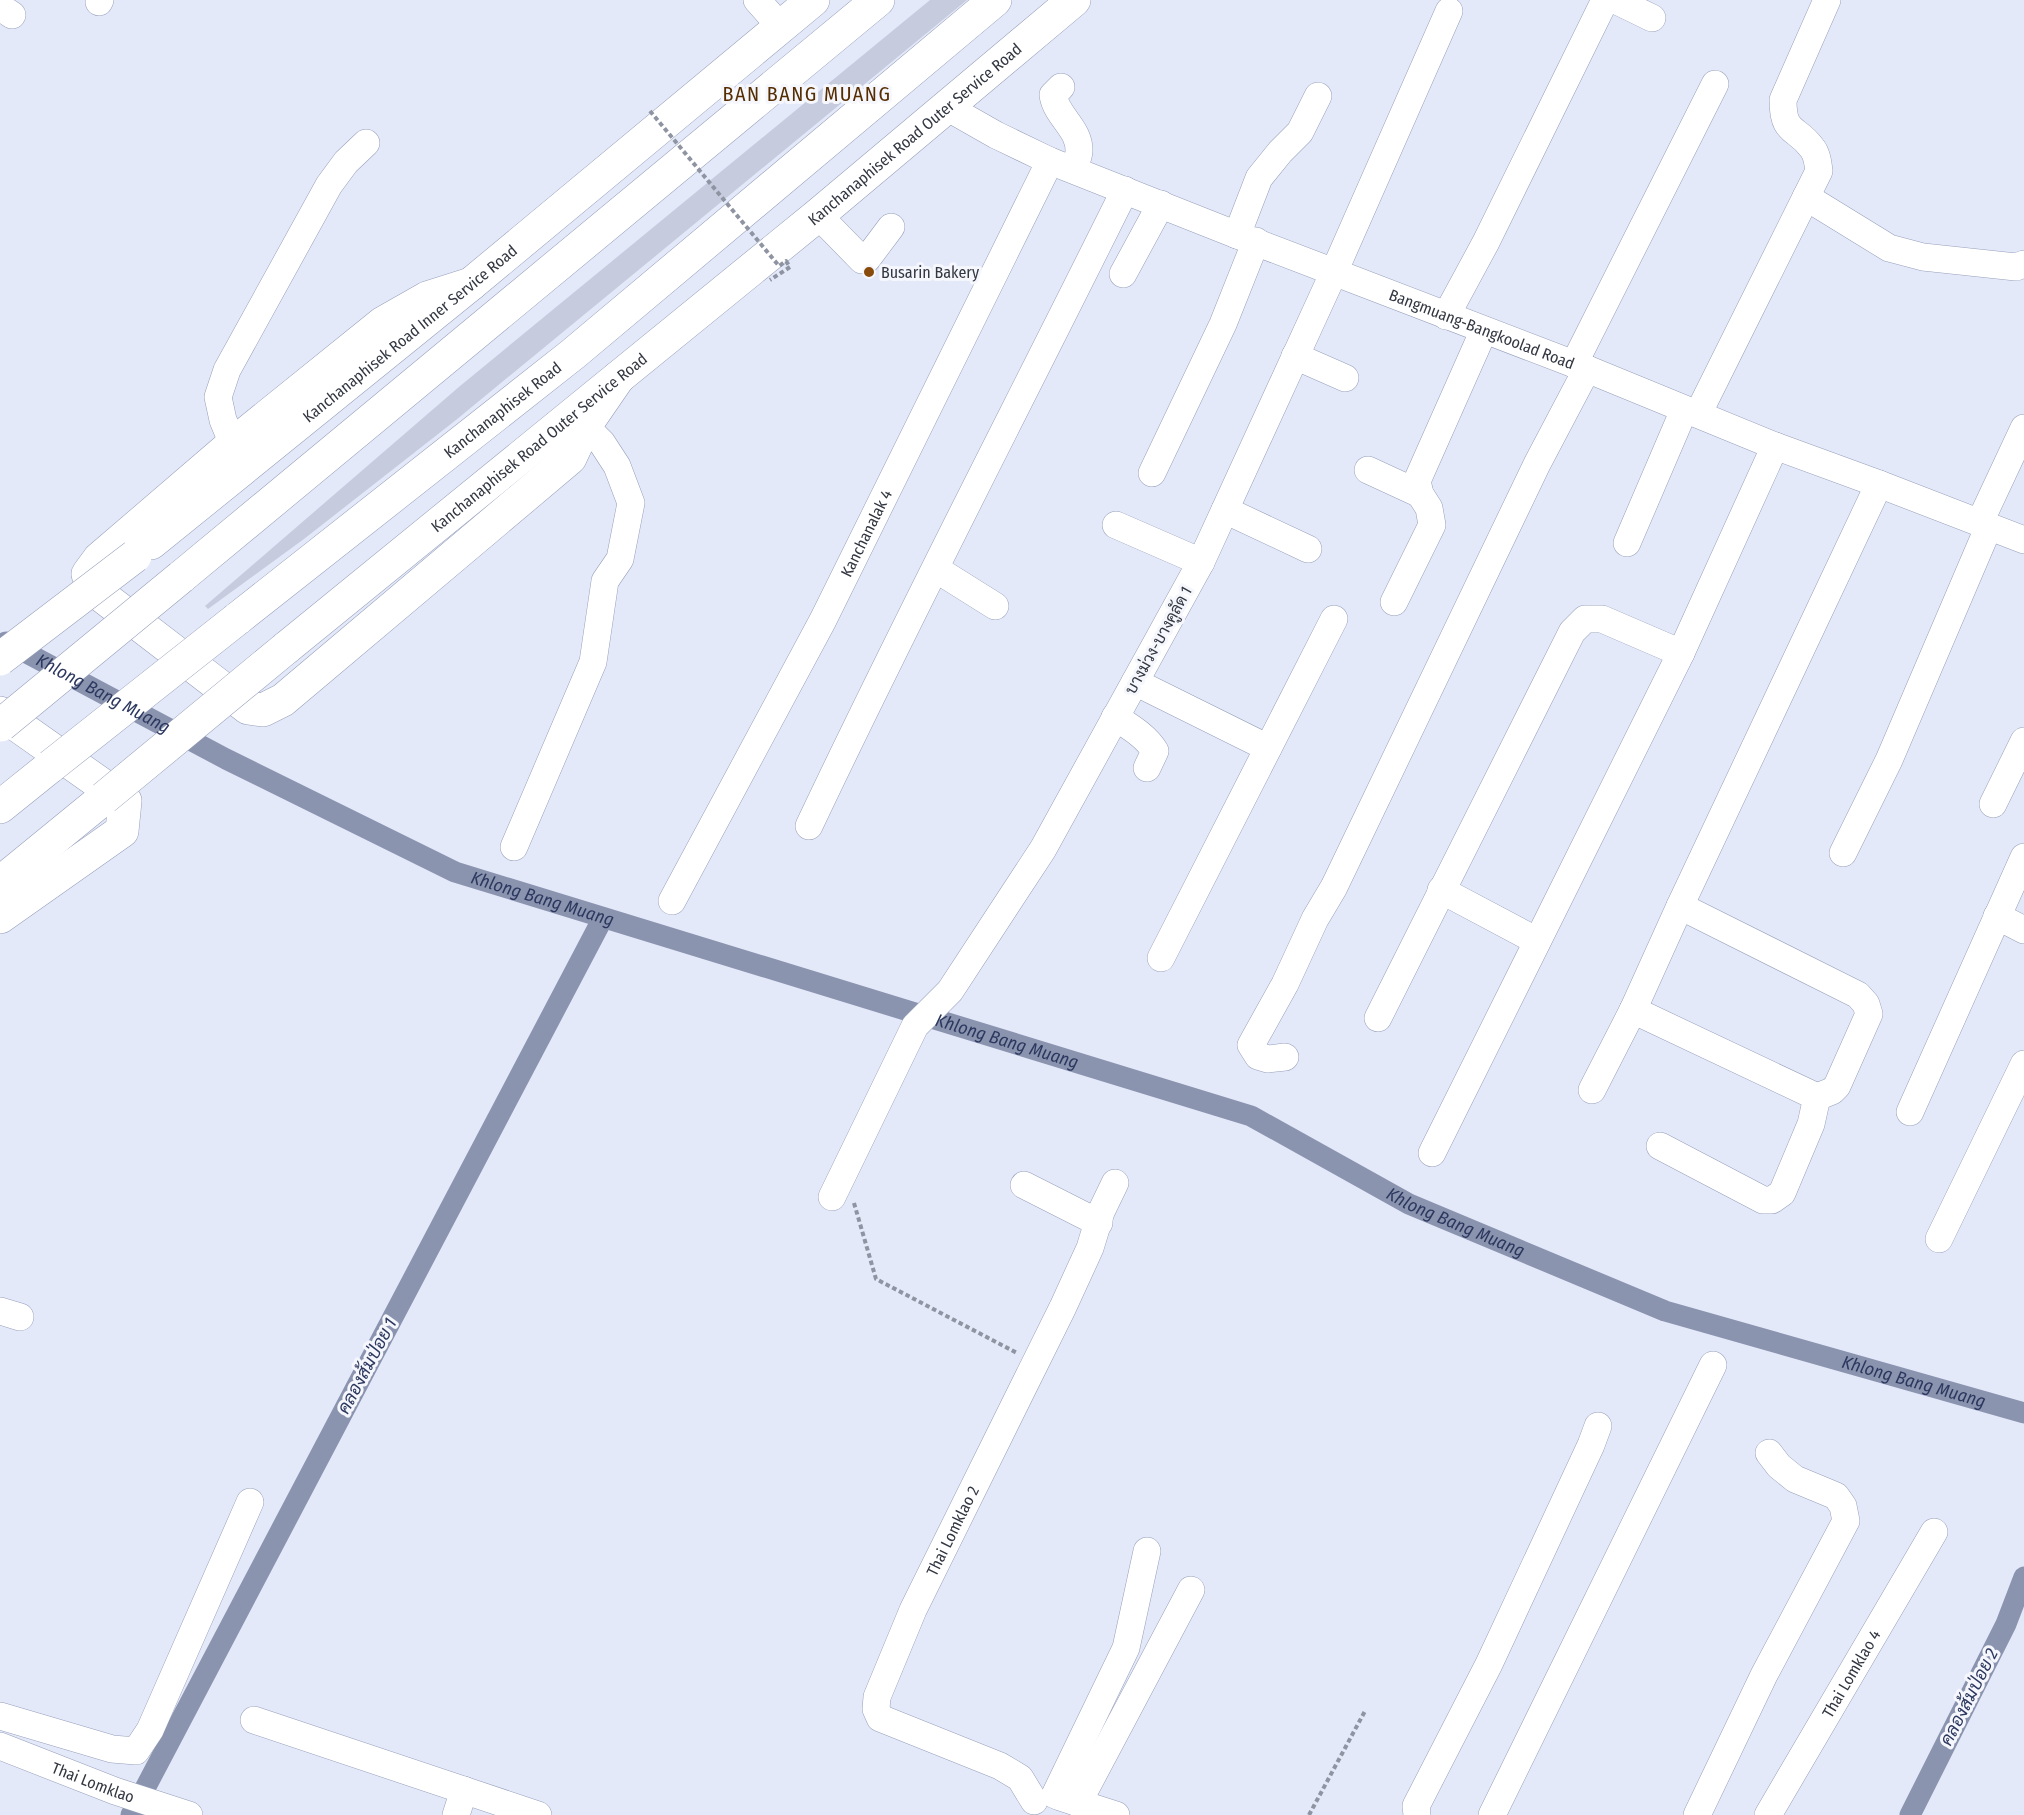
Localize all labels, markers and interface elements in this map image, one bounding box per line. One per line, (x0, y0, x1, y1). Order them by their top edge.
street label: Kanchanaphisek Road Outer Service Road (804, 39, 1025, 229)
district label: BAN BANG MUANG (723, 82, 891, 106)
street label: Kanchanaphisek Road Inner Service Road (299, 242, 521, 426)
place label: Busarin Bakery (881, 263, 980, 282)
marker: Busarin Bakery (862, 265, 876, 279)
street label: Bangmuang-Bangkoolad Road (1386, 285, 1577, 373)
street label: Kanchanaphisek Road Outer Service Road (427, 349, 651, 536)
street label: Kanchanaphisek Road (439, 358, 565, 462)
street label: Kanchanalak 4 (837, 486, 896, 580)
street label: บางม่วง-บางคูลัด 1 (1120, 583, 1198, 698)
water label: Khlong Bang Muang (32, 649, 174, 738)
water label: Khlong Bang Muang (468, 867, 617, 931)
water label: Khlong Bang Muang (933, 1009, 1081, 1074)
water label: Khlong Bang Muang (1383, 1183, 1528, 1262)
water label: คลองส้มป่อย 1 (332, 1314, 401, 1418)
water label: Khlong Bang Muang (1839, 1351, 1988, 1413)
street label: Thai Lomklao 2 (923, 1483, 983, 1579)
street label: Thai Lomklao 4 (1818, 1626, 1885, 1721)
water label: คลองส้มป่อย 2 (1934, 1644, 2003, 1749)
street label: Thai Lomklao (49, 1758, 137, 1807)

